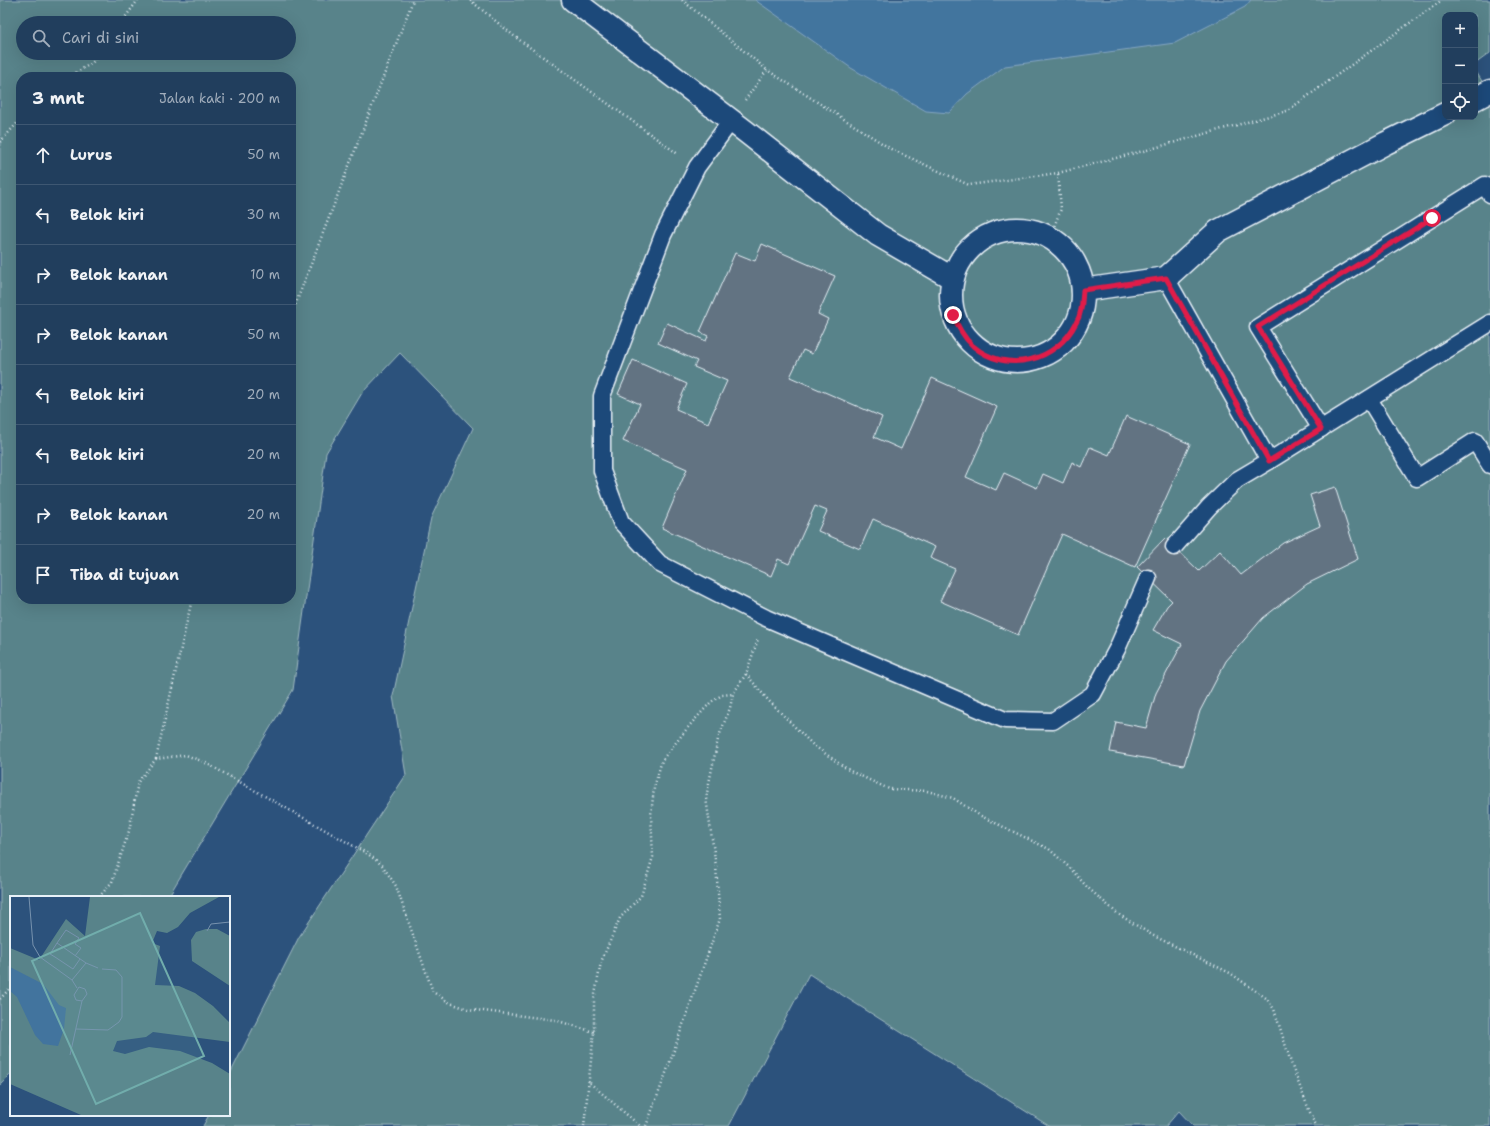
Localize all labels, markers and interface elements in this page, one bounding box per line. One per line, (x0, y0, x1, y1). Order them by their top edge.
map controls (1442, 12, 1478, 120)
button: + (1442, 12, 1478, 48)
search box (16, 16, 296, 60)
icon: search (30, 27, 52, 49)
text: Cari di sini (62, 28, 139, 48)
button: − (1442, 48, 1478, 84)
button: locate (1442, 84, 1478, 120)
text: 3 mnt (32, 87, 85, 109)
text: Jalan kaki · 200 m (159, 90, 280, 107)
icon: ahead (32, 144, 54, 166)
text: Lurus (70, 145, 112, 165)
text: 50 m (247, 146, 280, 163)
icon: left (32, 204, 54, 226)
text: Belok kiri (70, 205, 144, 225)
text: 30 m (246, 206, 280, 223)
route start (1423, 209, 1441, 227)
icon: right (32, 264, 54, 286)
text: Belok kanan (70, 265, 168, 285)
text: 10 m (250, 266, 280, 283)
route end (944, 306, 962, 324)
icon: right (32, 324, 54, 346)
text: Belok kanan (70, 325, 168, 345)
text: 50 m (247, 326, 280, 343)
icon: left (32, 384, 54, 406)
text: Belok kiri (70, 385, 144, 405)
text: 20 m (247, 386, 280, 403)
icon: left (32, 444, 54, 466)
text: Belok kiri (70, 445, 144, 465)
text: 20 m (247, 446, 280, 463)
icon: right (32, 504, 54, 526)
text: Belok kanan (70, 505, 168, 525)
text: 20 m (247, 506, 280, 523)
icon: arrive (32, 564, 54, 586)
text: Tiba di tujuan (70, 565, 179, 585)
inset map (10, 896, 230, 1116)

